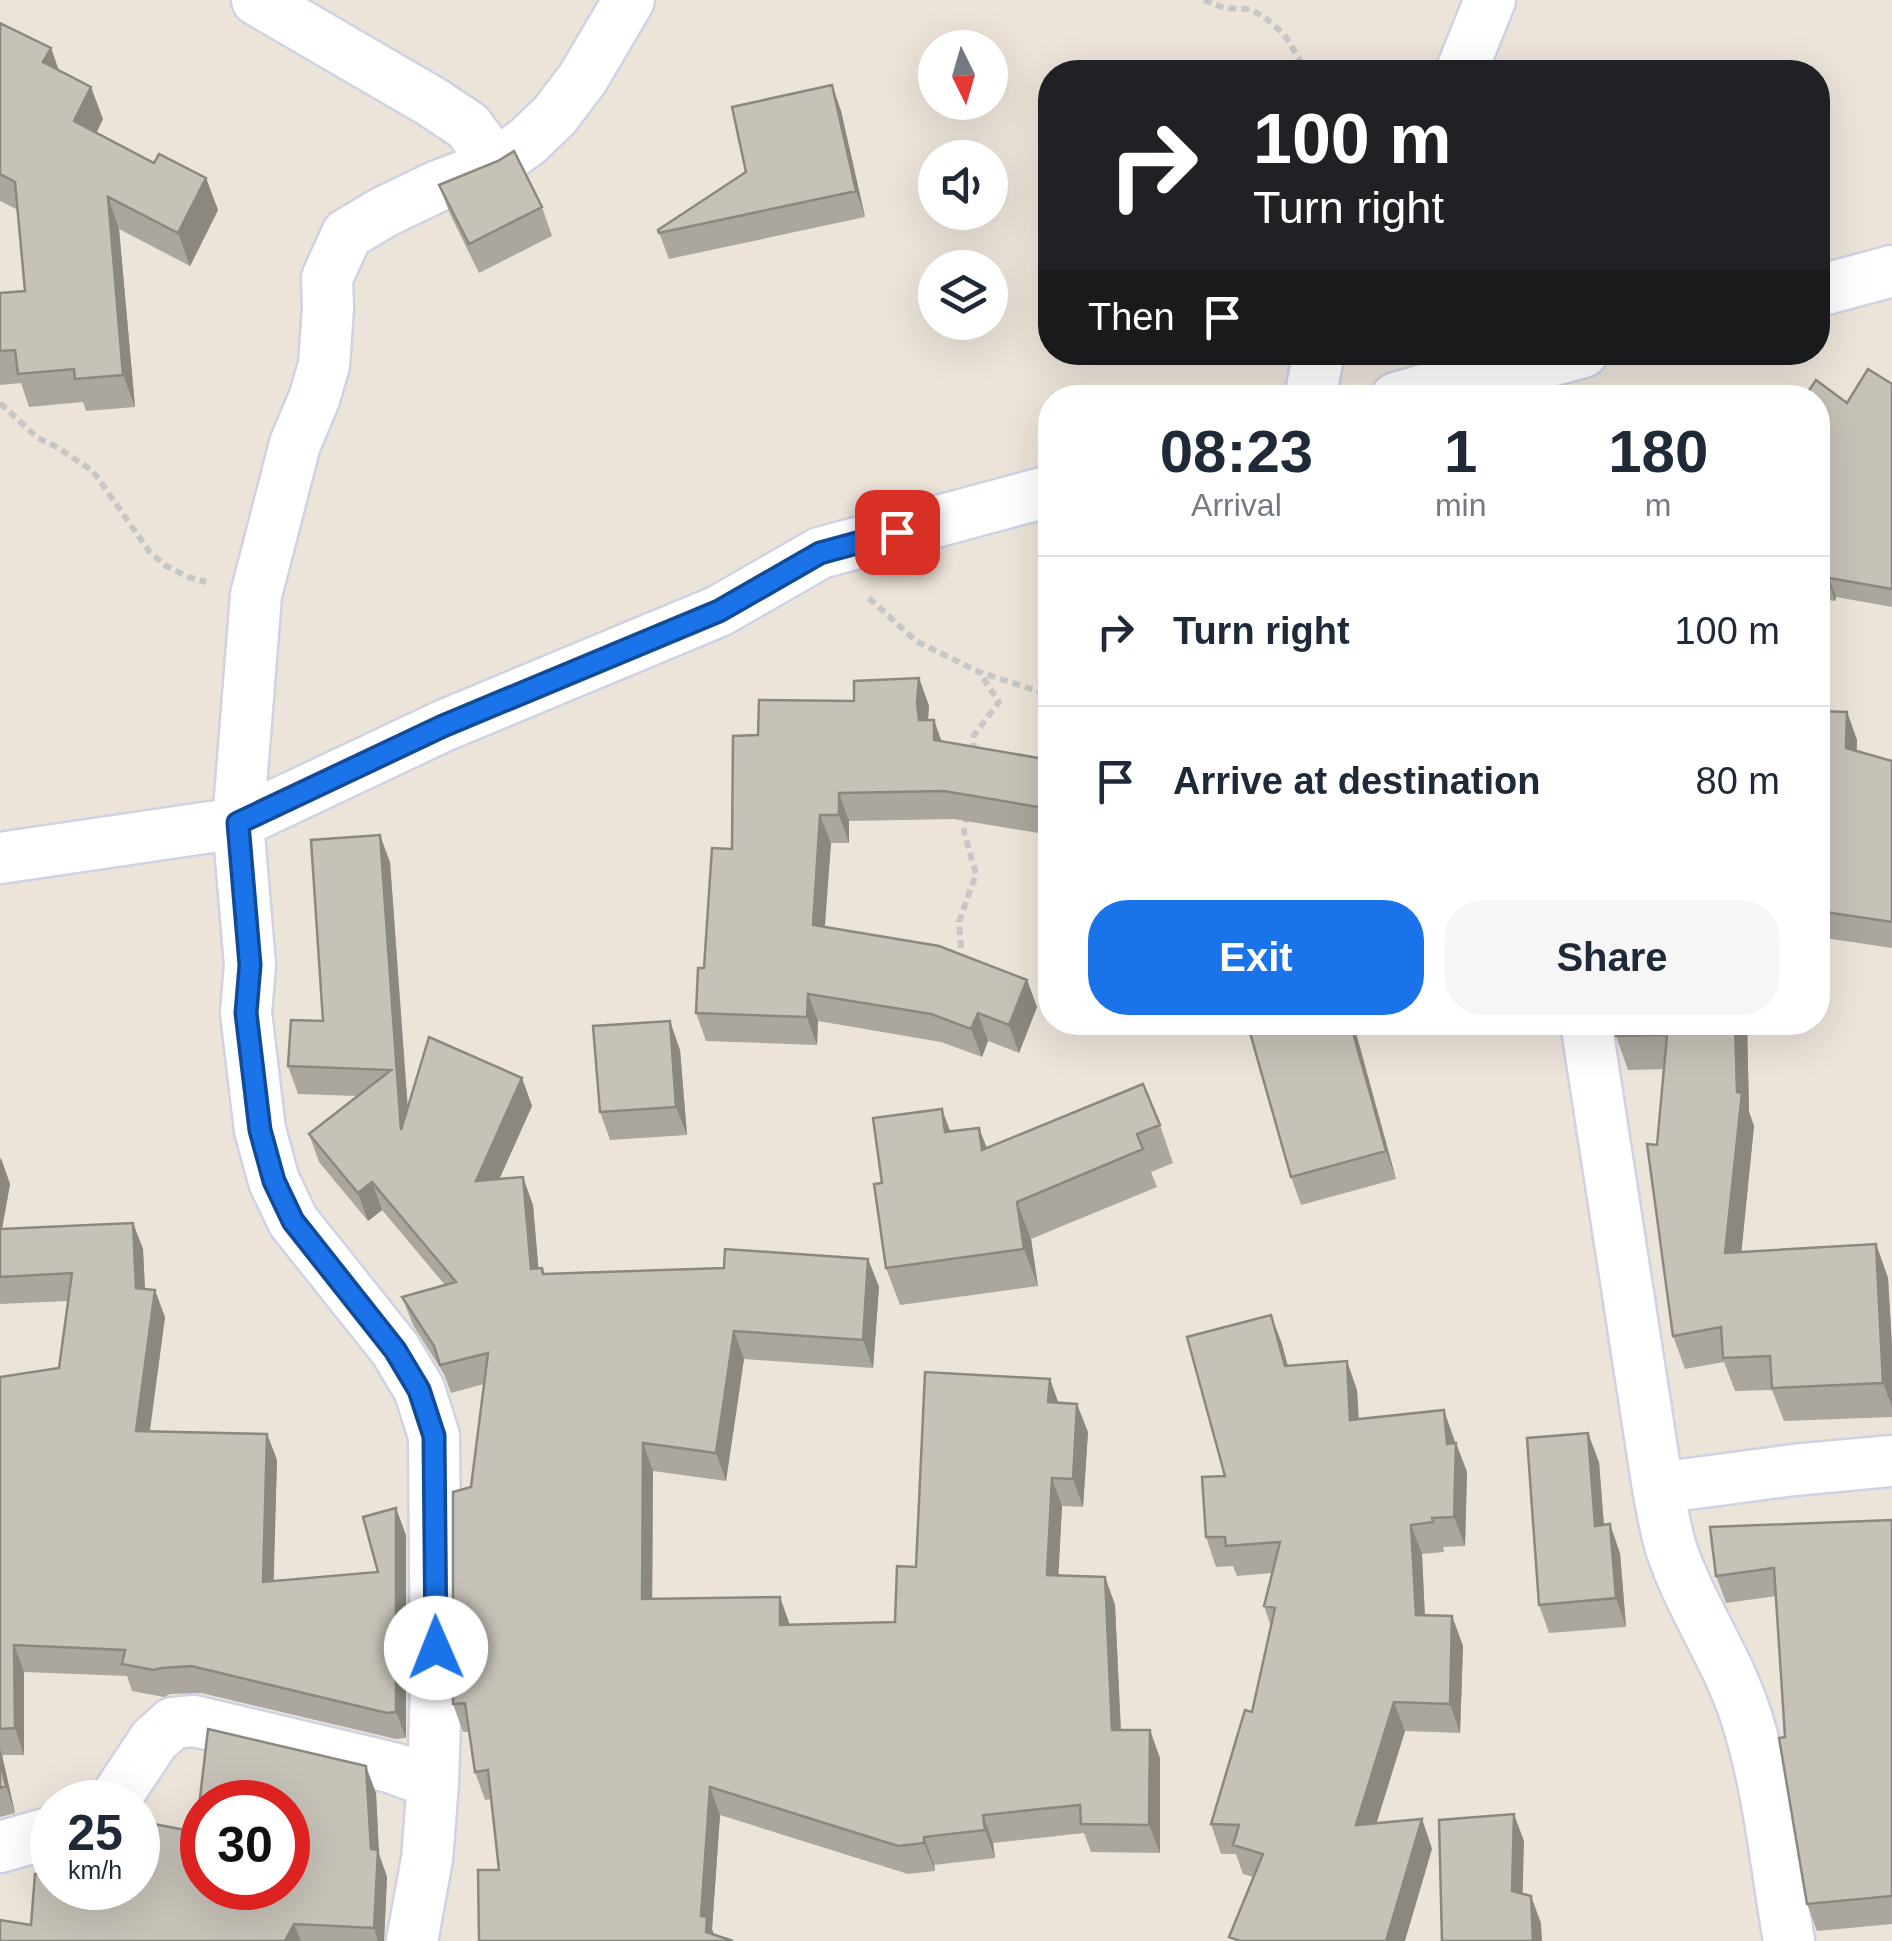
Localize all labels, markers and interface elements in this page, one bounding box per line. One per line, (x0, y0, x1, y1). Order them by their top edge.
north arrow (918, 30, 1008, 120)
map controls (918, 30, 1008, 340)
icon: right (1088, 100, 1218, 230)
text: 100 m (1253, 100, 1451, 178)
button: sound (918, 140, 1008, 230)
text: Turn right (1253, 182, 1444, 233)
button: layers (918, 250, 1008, 340)
icon: arrive (1195, 290, 1250, 345)
text: Then (1088, 296, 1175, 338)
text: 08:23 (1160, 418, 1313, 485)
text: 1 (1444, 418, 1477, 485)
text: 180 (1608, 418, 1708, 485)
text: Arrival (1191, 487, 1282, 523)
text: min (1435, 487, 1486, 523)
text: m (1645, 487, 1672, 523)
pin (855, 490, 940, 575)
icon: arrive (870, 505, 925, 560)
icon: right (1088, 604, 1143, 659)
text: Turn right (1173, 610, 1350, 652)
text: 100 m (1674, 610, 1780, 652)
icon: arrive (1088, 754, 1143, 809)
text: Arrive at destination (1173, 760, 1540, 802)
text: 80 m (1696, 760, 1780, 802)
button: Exit (1088, 900, 1424, 1015)
button: Share (1444, 900, 1780, 1015)
position arrow (384, 1596, 488, 1700)
speed limit sign: 30 (180, 1780, 310, 1910)
text: 25 (67, 1805, 123, 1861)
text: km/h (68, 1856, 122, 1884)

